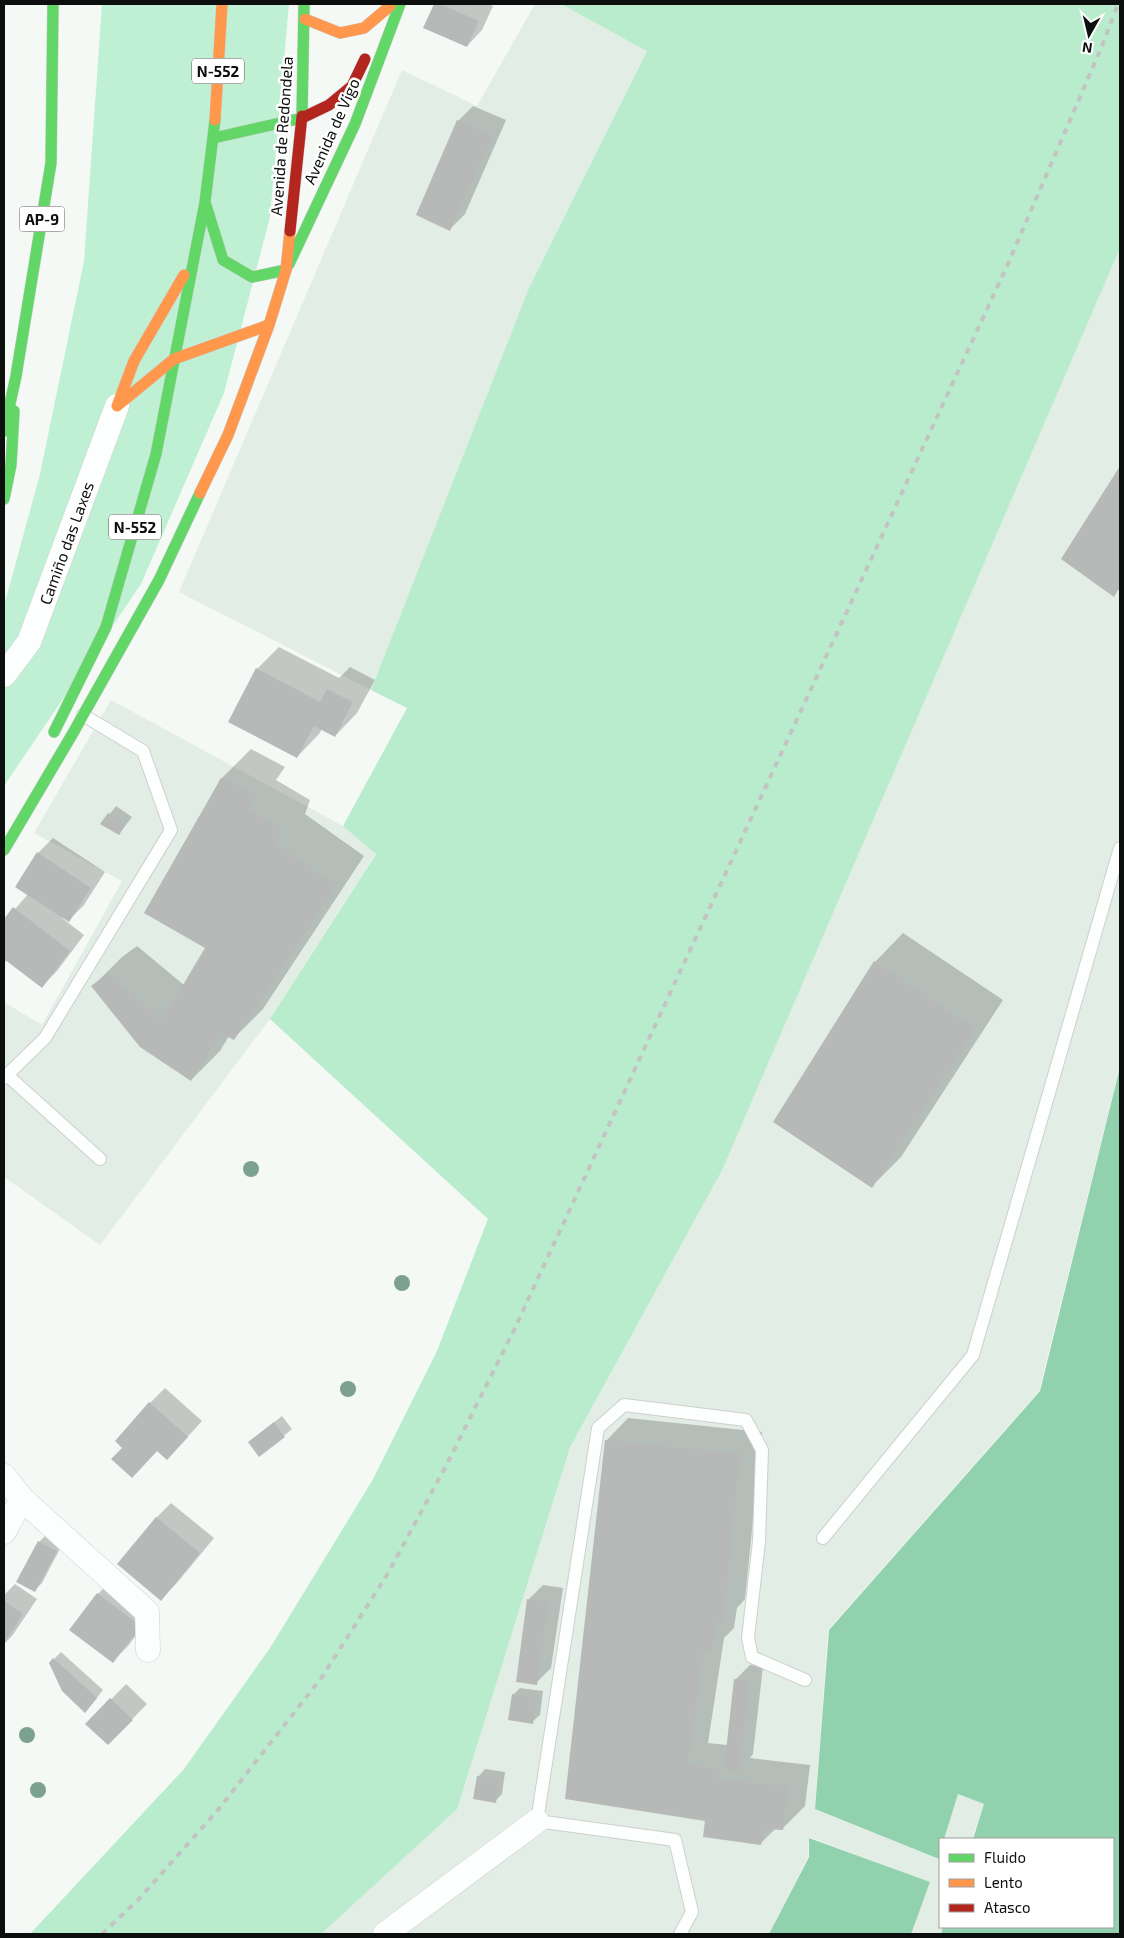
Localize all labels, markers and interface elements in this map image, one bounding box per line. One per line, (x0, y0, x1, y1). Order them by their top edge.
north arrow (1064, 10, 1114, 60)
text: N (1081, 39, 1093, 57)
street label: Avenida de Redondela (266, 56, 296, 216)
road number: N-552 (192, 58, 244, 84)
street label: Avenida de Vigo (299, 75, 363, 187)
road number: AP-9 (20, 206, 64, 232)
street label: Camiño das Laxes (35, 479, 97, 607)
road number: N-552 (109, 514, 161, 540)
legend (939, 1838, 1114, 1928)
text: Fluido (984, 1848, 1026, 1866)
text: Lento (984, 1873, 1023, 1891)
text: Atasco (984, 1898, 1030, 1916)

